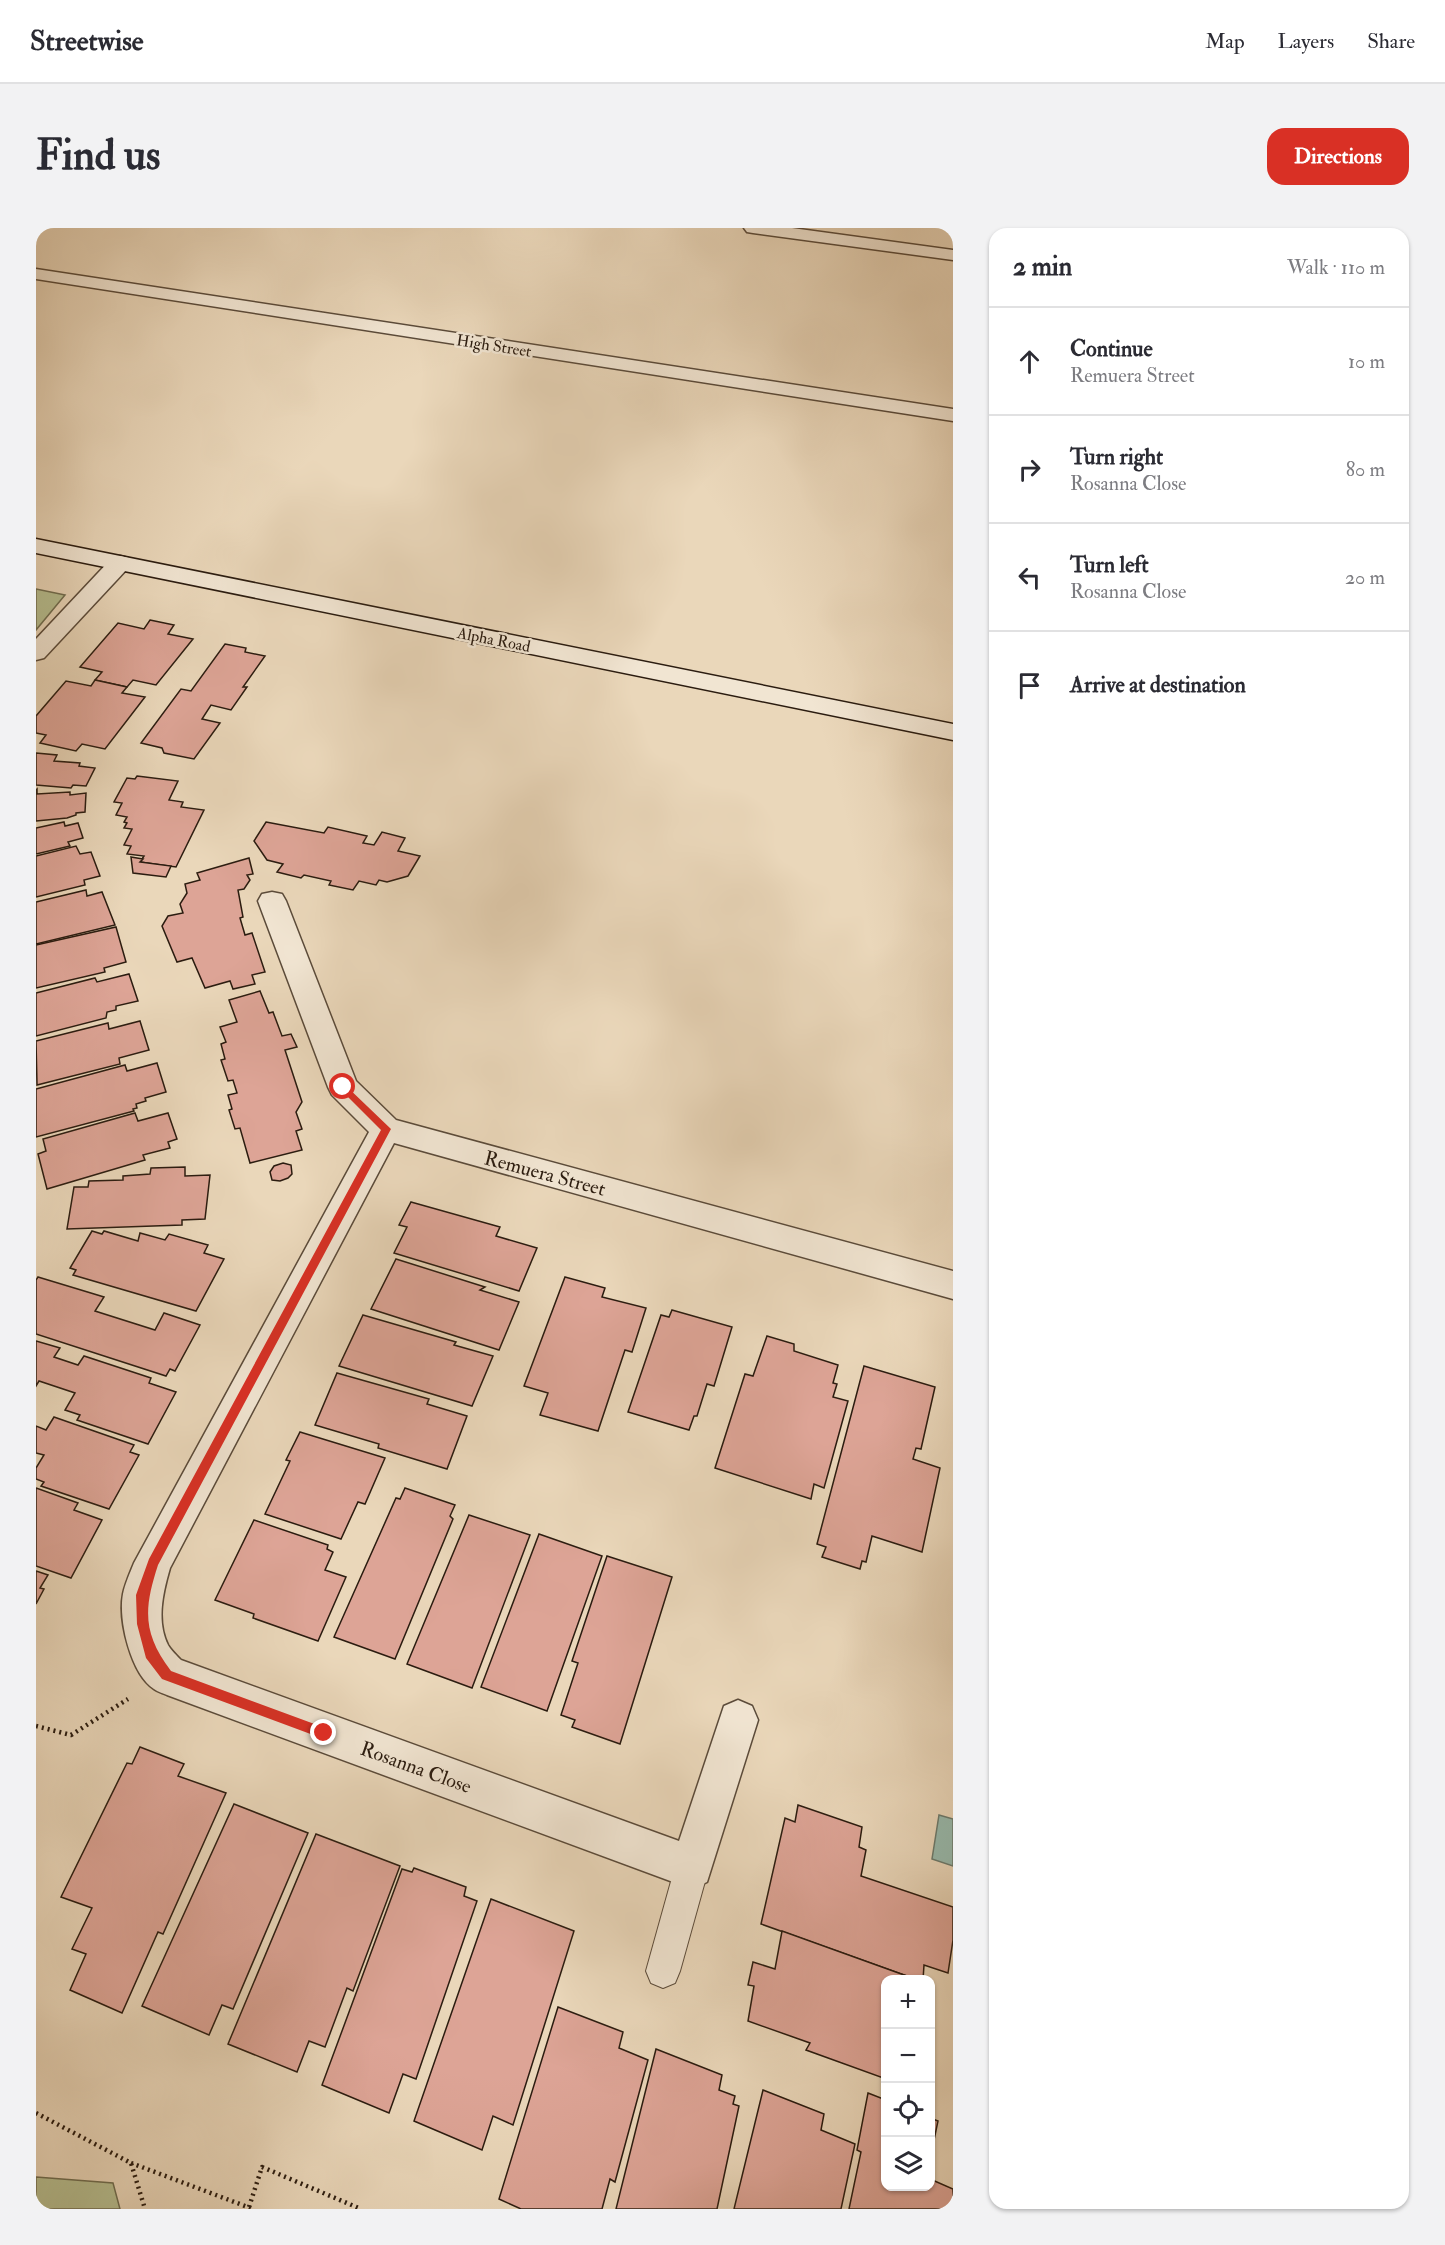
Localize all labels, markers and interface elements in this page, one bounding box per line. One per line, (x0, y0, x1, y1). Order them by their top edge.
text: Streetwise (30, 24, 144, 59)
text: Map (1205, 28, 1245, 55)
text: Layers (1278, 28, 1334, 55)
text: Share (1367, 28, 1415, 55)
button: Directions (1267, 128, 1409, 185)
text: Find us (36, 130, 160, 182)
text: 2 min (1013, 251, 1072, 283)
text: Walk · 110 m (1287, 255, 1385, 280)
street label: High Street (455, 330, 533, 362)
text: Continue (1070, 335, 1153, 363)
icon: ahead (1013, 345, 1046, 378)
text: 10 m (1348, 349, 1385, 374)
text: Remuera Street (1070, 363, 1195, 388)
text: Turn right (1070, 443, 1163, 471)
icon: right (1013, 453, 1046, 486)
text: 80 m (1346, 457, 1385, 482)
text: Rosanna Close (1070, 471, 1186, 496)
text: Turn left (1070, 551, 1149, 579)
icon: left (1013, 561, 1046, 594)
text: 20 m (1345, 565, 1385, 590)
text: Rosanna Close (1070, 579, 1186, 604)
street label: Alpha Road (454, 623, 532, 658)
icon: arrive (1013, 669, 1046, 702)
text: Arrive at destination (1070, 671, 1246, 699)
route start (329, 1073, 355, 1099)
street label: Remuera Street (481, 1145, 609, 1202)
route end (310, 1719, 336, 1745)
street label: Rosanna Close (357, 1736, 475, 1799)
map controls (881, 1975, 935, 2191)
button: + (881, 1975, 935, 2029)
button: − (881, 2029, 935, 2083)
button: locate (881, 2083, 935, 2137)
button: layers (881, 2137, 935, 2191)

